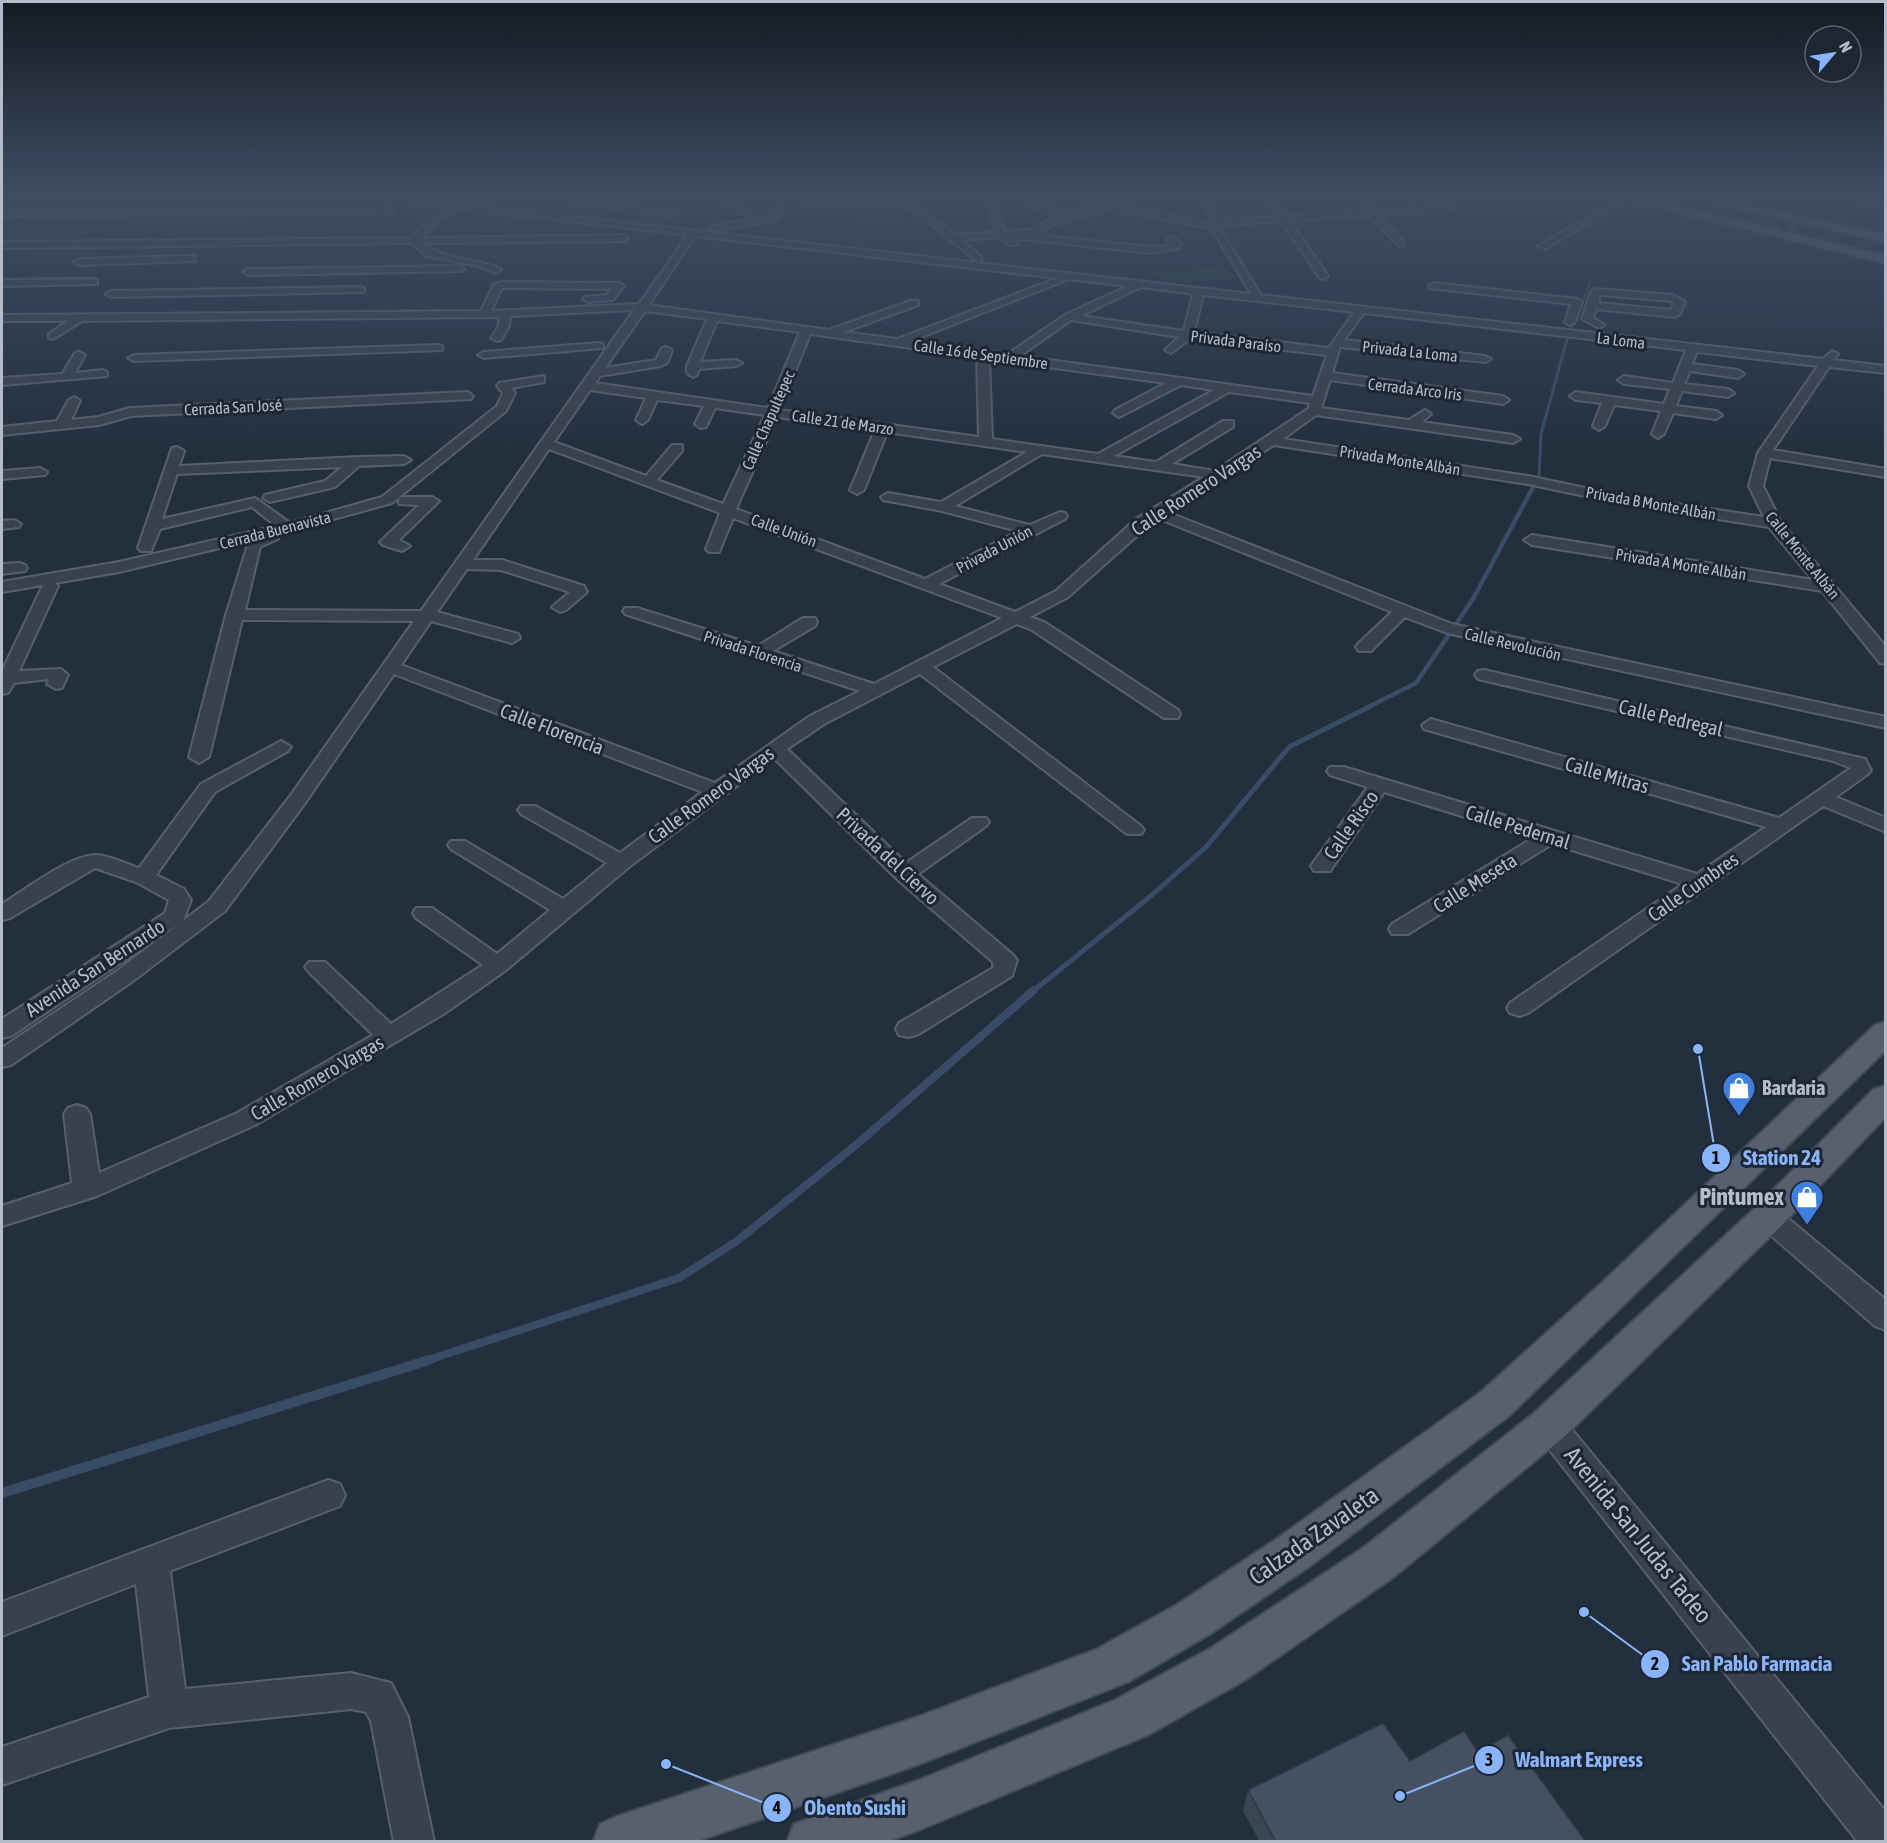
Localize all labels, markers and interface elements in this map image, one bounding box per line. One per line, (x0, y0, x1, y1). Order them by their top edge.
north arrow (1803, 24, 1863, 84)
text: N (1836, 38, 1856, 55)
street label: Privada Paraíso (1190, 327, 1282, 355)
street label: La Loma (1596, 328, 1646, 352)
street label: Calle 16 de Septiembre (913, 336, 1049, 373)
street label: Privada La Loma (1361, 337, 1459, 365)
street label: Calle Chapultepec (738, 368, 799, 473)
street label: Cerrada Arco Iris (1367, 374, 1463, 404)
street label: Cerrada San José (184, 395, 282, 419)
street label: Calle 21 de Marzo (791, 406, 895, 438)
street label: Calle Romero Vargas (1127, 439, 1265, 540)
street label: Privada Monte Albán (1338, 442, 1462, 478)
street label: Privada B Monte Albán (1585, 483, 1717, 523)
street label: Cerrada Buenavista (218, 507, 332, 553)
street label: Calle Monte Albán (1762, 508, 1844, 602)
street label: Calle Unión (749, 510, 819, 550)
street label: Privada Unión (953, 521, 1035, 577)
street label: Privada A Monte Albán (1614, 545, 1748, 583)
street label: Calle Revolución (1463, 624, 1563, 664)
street label: Privada Florencia (702, 627, 804, 675)
street label: Calle Pedregal (1617, 694, 1726, 741)
street label: Calle Florencia (497, 698, 607, 759)
street label: Calle Romero Vargas (643, 741, 778, 848)
street label: Calle Mitras (1563, 752, 1652, 797)
street label: Calle Risco (1319, 786, 1383, 864)
street label: Calle Pedernal (1463, 800, 1574, 853)
street label: Privada del Ciervo (832, 802, 944, 909)
street label: Calle Cumbres (1643, 847, 1742, 926)
street label: Calle Meseta (1429, 848, 1521, 917)
street label: Avenida San Bernardo (21, 914, 169, 1021)
street label: Calle Romero Vargas (246, 1030, 387, 1125)
shop icon: Bardaria (1721, 1070, 1757, 1117)
place label: Bardaria (1762, 1076, 1825, 1099)
callout: Station 24 (1701, 1138, 1833, 1177)
text: Station 24 (1743, 1145, 1821, 1169)
text: 1 (1712, 1147, 1720, 1168)
shop icon: Pintumex (1789, 1179, 1825, 1226)
place label: Pintumex (1699, 1183, 1784, 1210)
street label: Avenida San Judas Tadeo (1559, 1441, 1718, 1628)
street label: Calzada Zavaleta (1244, 1481, 1384, 1590)
callout: San Pablo Farmacia (1640, 1644, 1844, 1683)
text: San Pablo Farmacia (1682, 1651, 1833, 1675)
text: 2 (1651, 1653, 1659, 1674)
callout: Walmart Express (1474, 1740, 1655, 1779)
text: Walmart Express (1514, 1747, 1643, 1771)
text: 3 (1485, 1749, 1493, 1770)
callout: Obento Sushi (762, 1788, 918, 1827)
text: Obento Sushi (804, 1795, 906, 1819)
text: 4 (772, 1797, 781, 1818)

